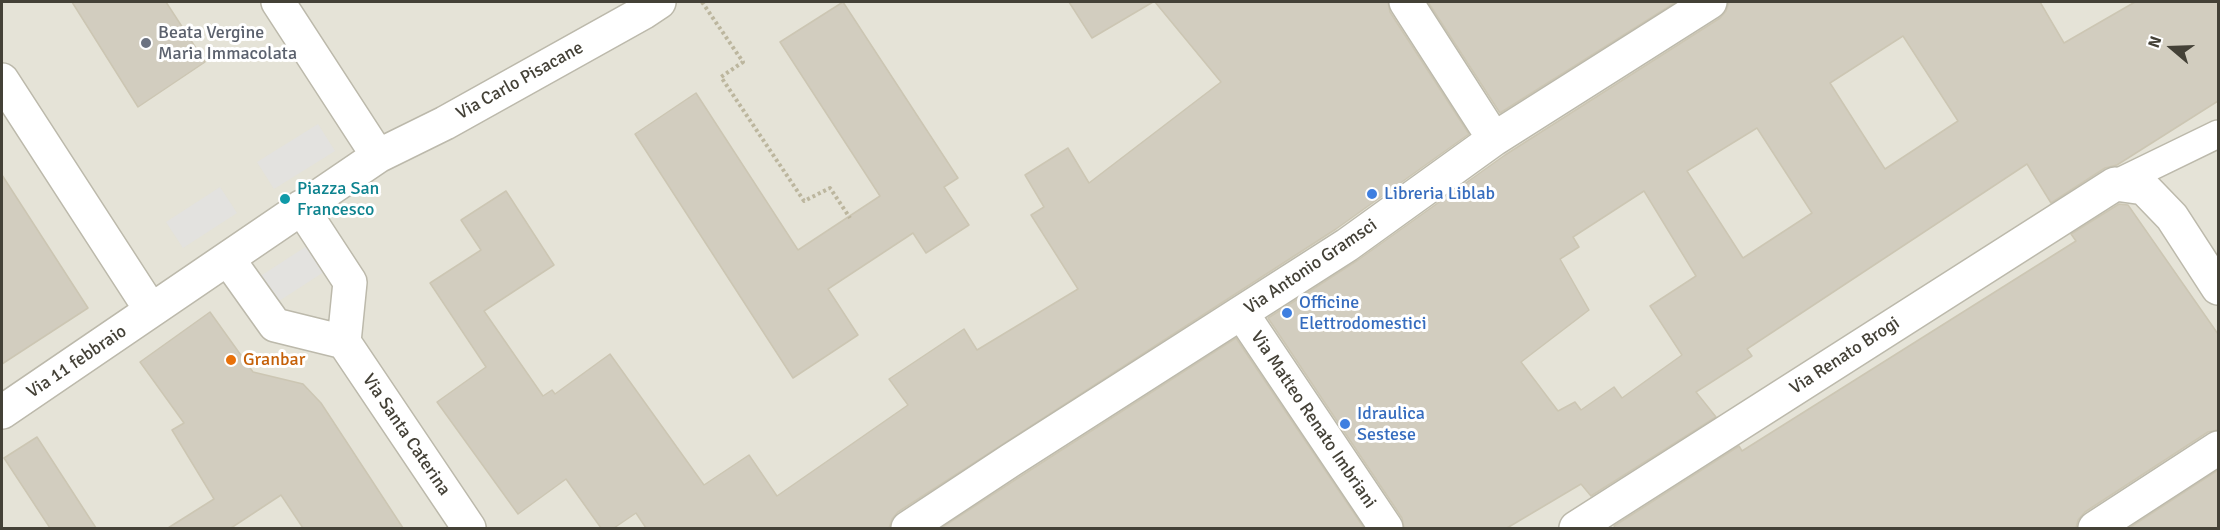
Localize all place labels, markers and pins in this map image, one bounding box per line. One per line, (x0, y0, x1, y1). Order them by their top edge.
place label: Beata Vergine Maria Immacolata (158, 22, 297, 64)
marker: Beata Vergine Maria Immacolata (139, 36, 153, 50)
place label: Piazza San Francesco (297, 178, 379, 220)
place label: Libreria Liblab (1384, 183, 1495, 205)
marker: Libreria Liblab (1365, 187, 1379, 201)
marker: Piazza San Francesco (278, 192, 292, 206)
place label: Officine Elettrodomestici (1299, 292, 1427, 334)
marker: Officine Elettrodomestici (1280, 306, 1294, 320)
place label: Granbar (243, 349, 305, 371)
marker: Granbar (224, 353, 238, 367)
place label: Idraulica Sestese (1357, 403, 1425, 446)
marker: Idraulica Sestese (1338, 417, 1352, 431)

